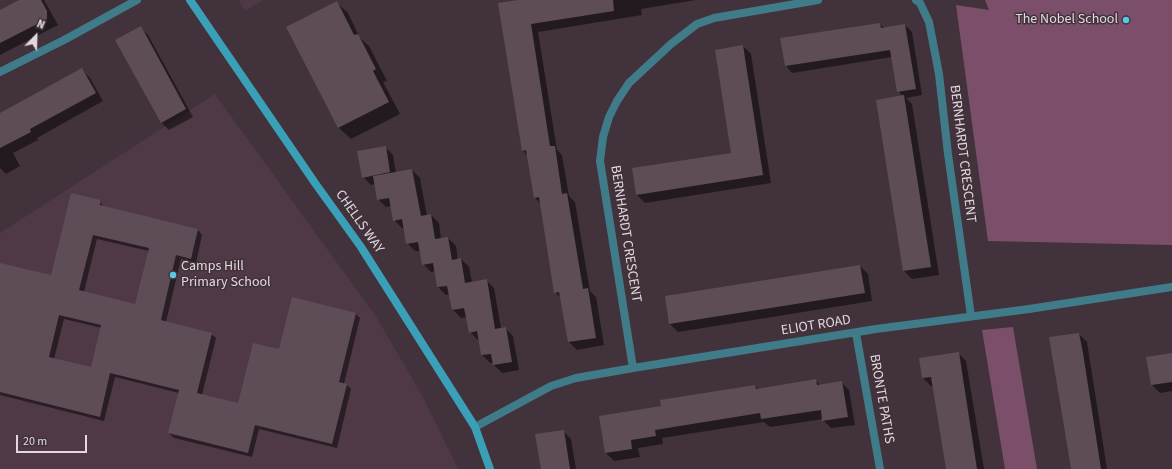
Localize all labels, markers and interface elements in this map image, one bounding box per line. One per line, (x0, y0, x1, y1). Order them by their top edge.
place label: The Nobel School (1015, 12, 1118, 28)
marker: The Nobel School (1121, 15, 1131, 25)
north arrow (16, 16, 56, 56)
text: N (35, 16, 47, 33)
street label: BERNHARDT CRESCENT (945, 84, 979, 224)
street label: BERNHARDT CRESCENT (606, 164, 644, 304)
street label: CHELLS WAY (331, 187, 387, 257)
place label: Camps Hill Primary School (181, 259, 271, 292)
marker: Camps Hill Primary School (168, 270, 178, 280)
street label: ELIOT ROAD (780, 312, 852, 340)
street label: BRONTE PATHS (865, 353, 897, 445)
scale bar (18, 427, 89, 453)
text: 20 m (23, 433, 47, 450)

